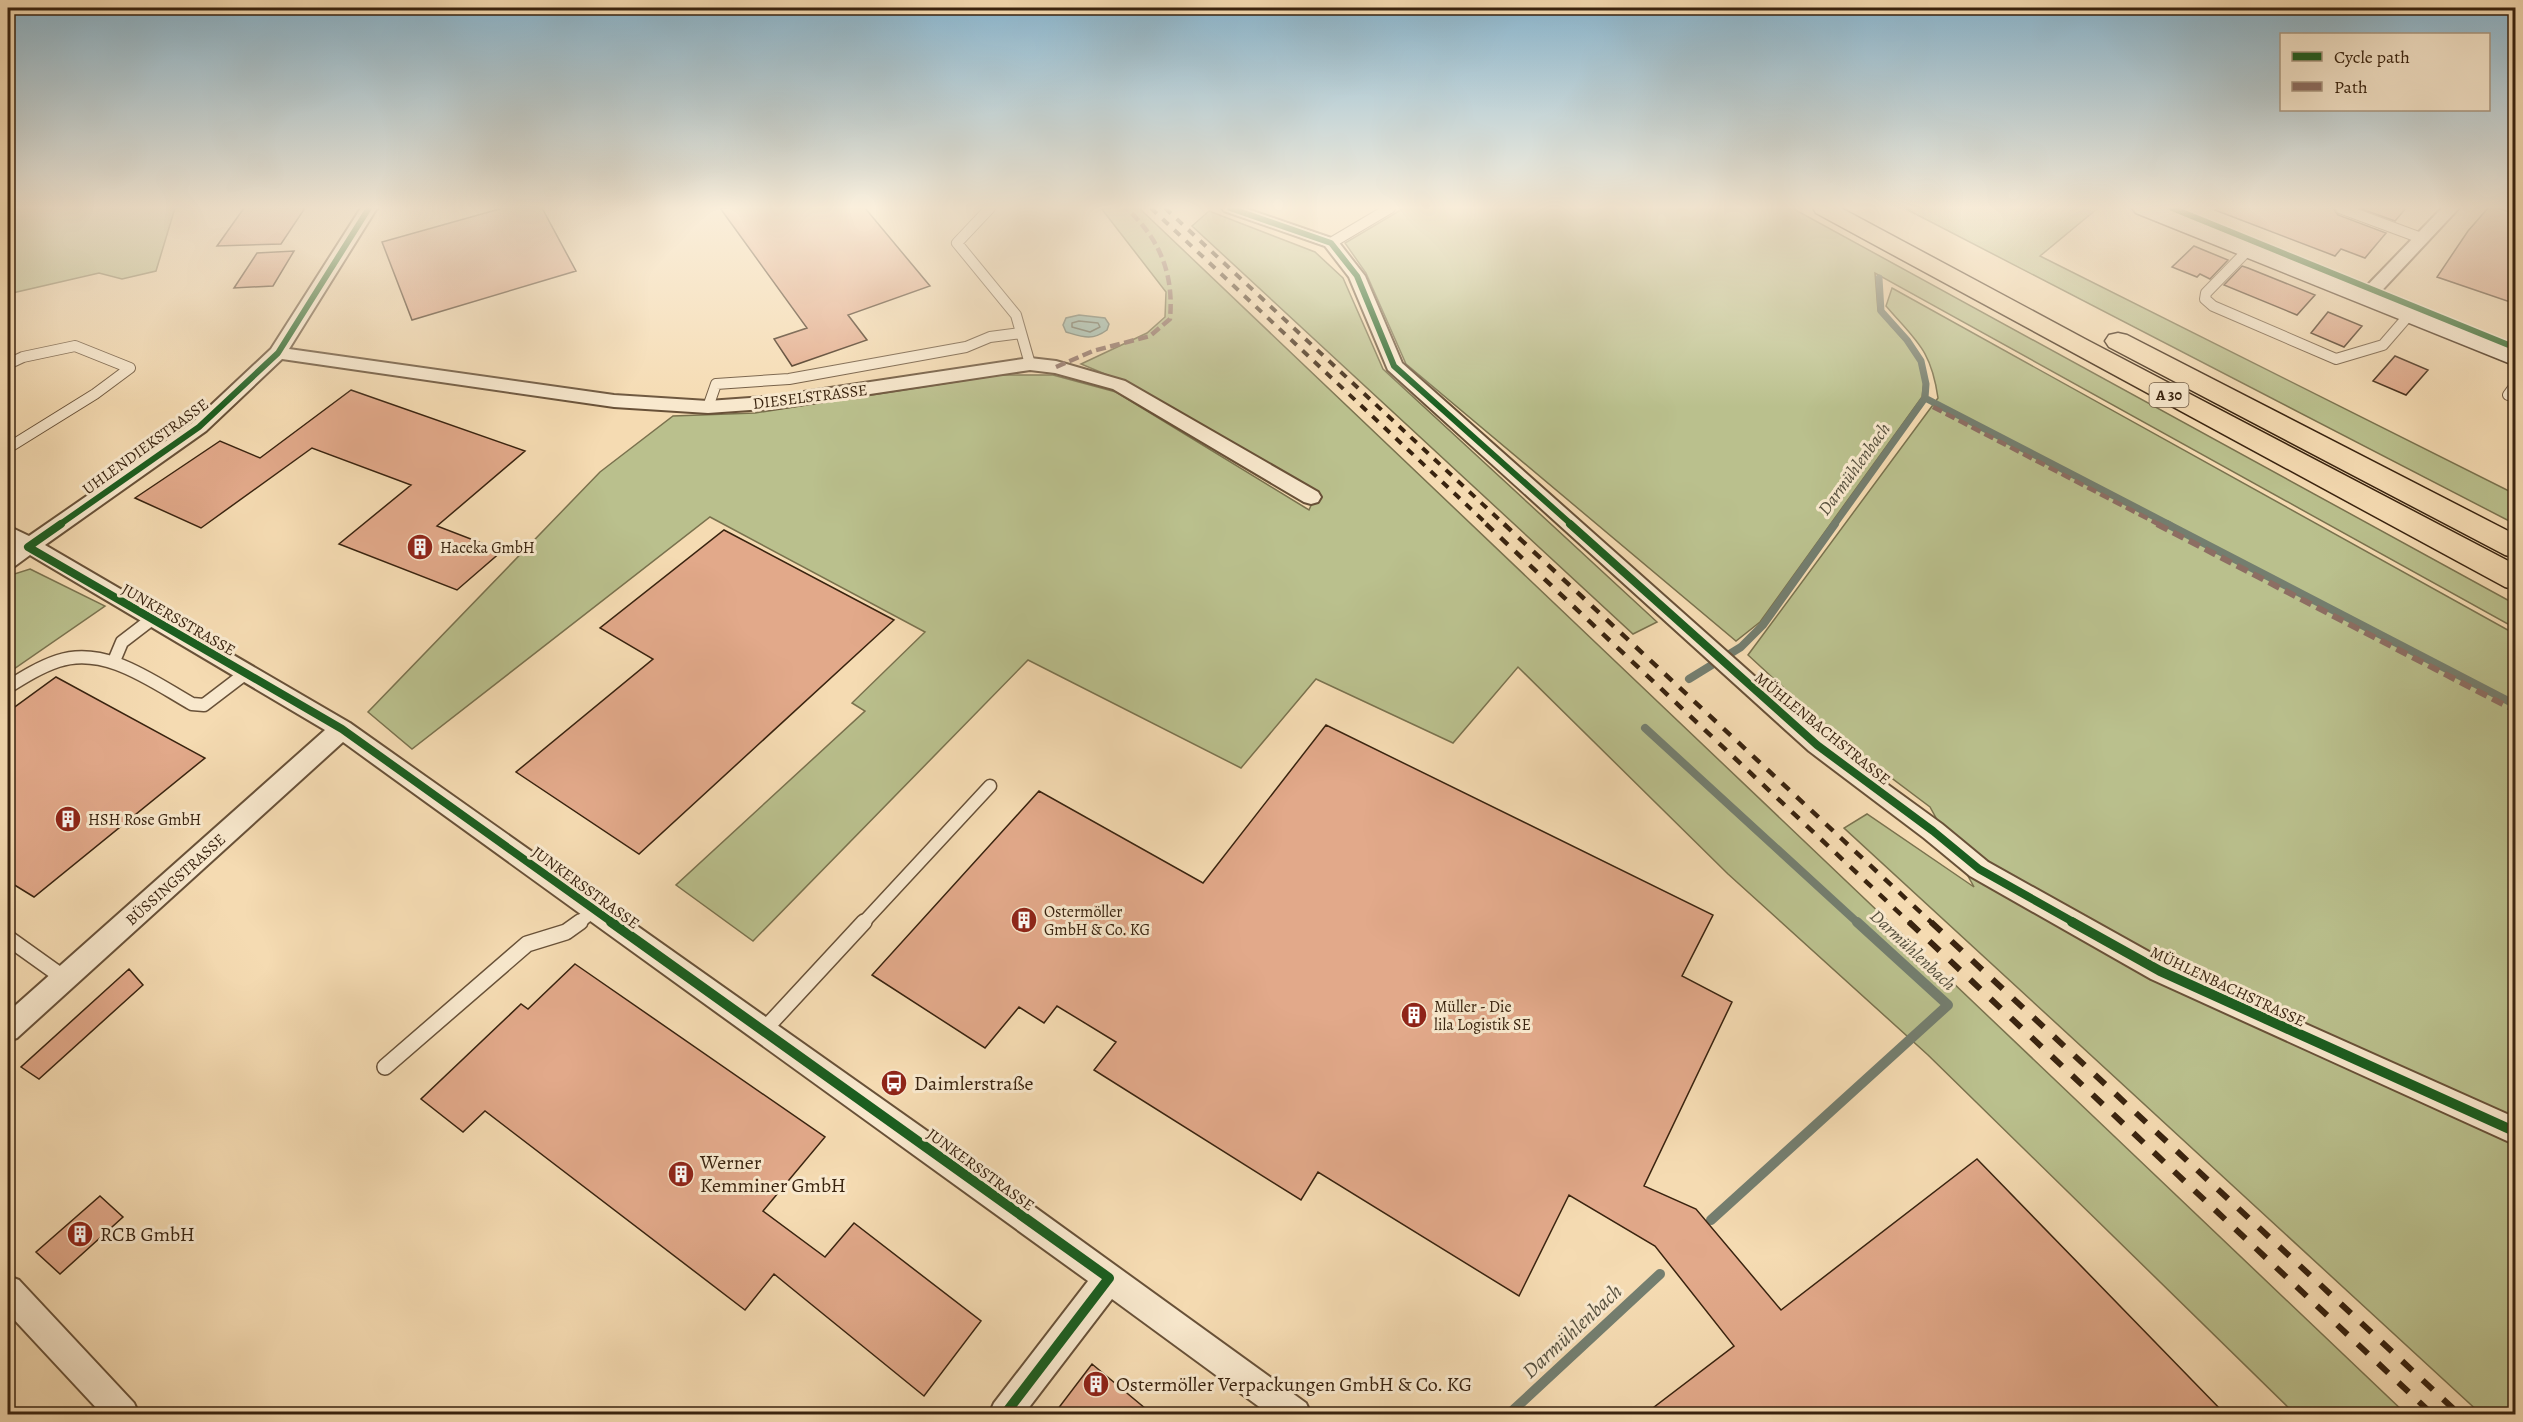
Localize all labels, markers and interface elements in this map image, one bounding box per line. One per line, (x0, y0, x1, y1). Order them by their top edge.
legend (2280, 33, 2490, 111)
text: Cycle path (2334, 45, 2410, 69)
text: Path (2334, 75, 2368, 99)
street label: DIESELSTRASSE (752, 379, 869, 415)
road number: A 30 (2150, 383, 2188, 407)
street label: UHLENDIEKSTRASSE (78, 394, 213, 500)
water label: Darmühlenbach (1812, 418, 1896, 520)
building icon: Haceka GmbH (405, 532, 435, 562)
place label: Haceka GmbH (440, 537, 535, 559)
street label: JUNKERSSTRASSE (118, 578, 239, 661)
street label: MÜHLENBACHSTRASSE (1750, 667, 1895, 790)
building icon: HSH Rose GmbH (53, 804, 83, 834)
place label: HSH Rose GmbH (88, 809, 201, 831)
street label: BÜSSINGSTRASSE (121, 829, 231, 931)
street label: JUNKERSSTRASSE (527, 841, 644, 934)
place label: Ostermöller GmbH & Co. KG (1044, 901, 1150, 941)
water label: Darmühlenbach (1865, 904, 1961, 996)
building icon: Ostermöller GmbH & Co. KG (1009, 905, 1039, 935)
street label: MÜHLENBACHSTRASSE (2146, 941, 2309, 1033)
place label: Müller - Die lila Logistik SE (1434, 996, 1531, 1036)
building icon: Müller - Die lila Logistik SE (1399, 1000, 1429, 1030)
bus stop icon: Daimlerstraße (879, 1068, 909, 1098)
place label: Daimlerstraße (914, 1070, 1033, 1097)
street label: JUNKERSSTRASSE (922, 1123, 1039, 1216)
place label: Werner Kemminer GmbH (699, 1149, 846, 1199)
building icon: Werner Kemminer GmbH (666, 1159, 696, 1189)
building icon: RCB GmbH (65, 1219, 95, 1249)
place label: RCB GmbH (100, 1221, 195, 1248)
water label: Darmühlenbach (1516, 1277, 1628, 1385)
building icon: Ostermöller Verpackungen GmbH & Co. KG (1081, 1369, 1111, 1399)
place label: Ostermöller Verpackungen GmbH & Co. KG (1116, 1371, 1472, 1398)

